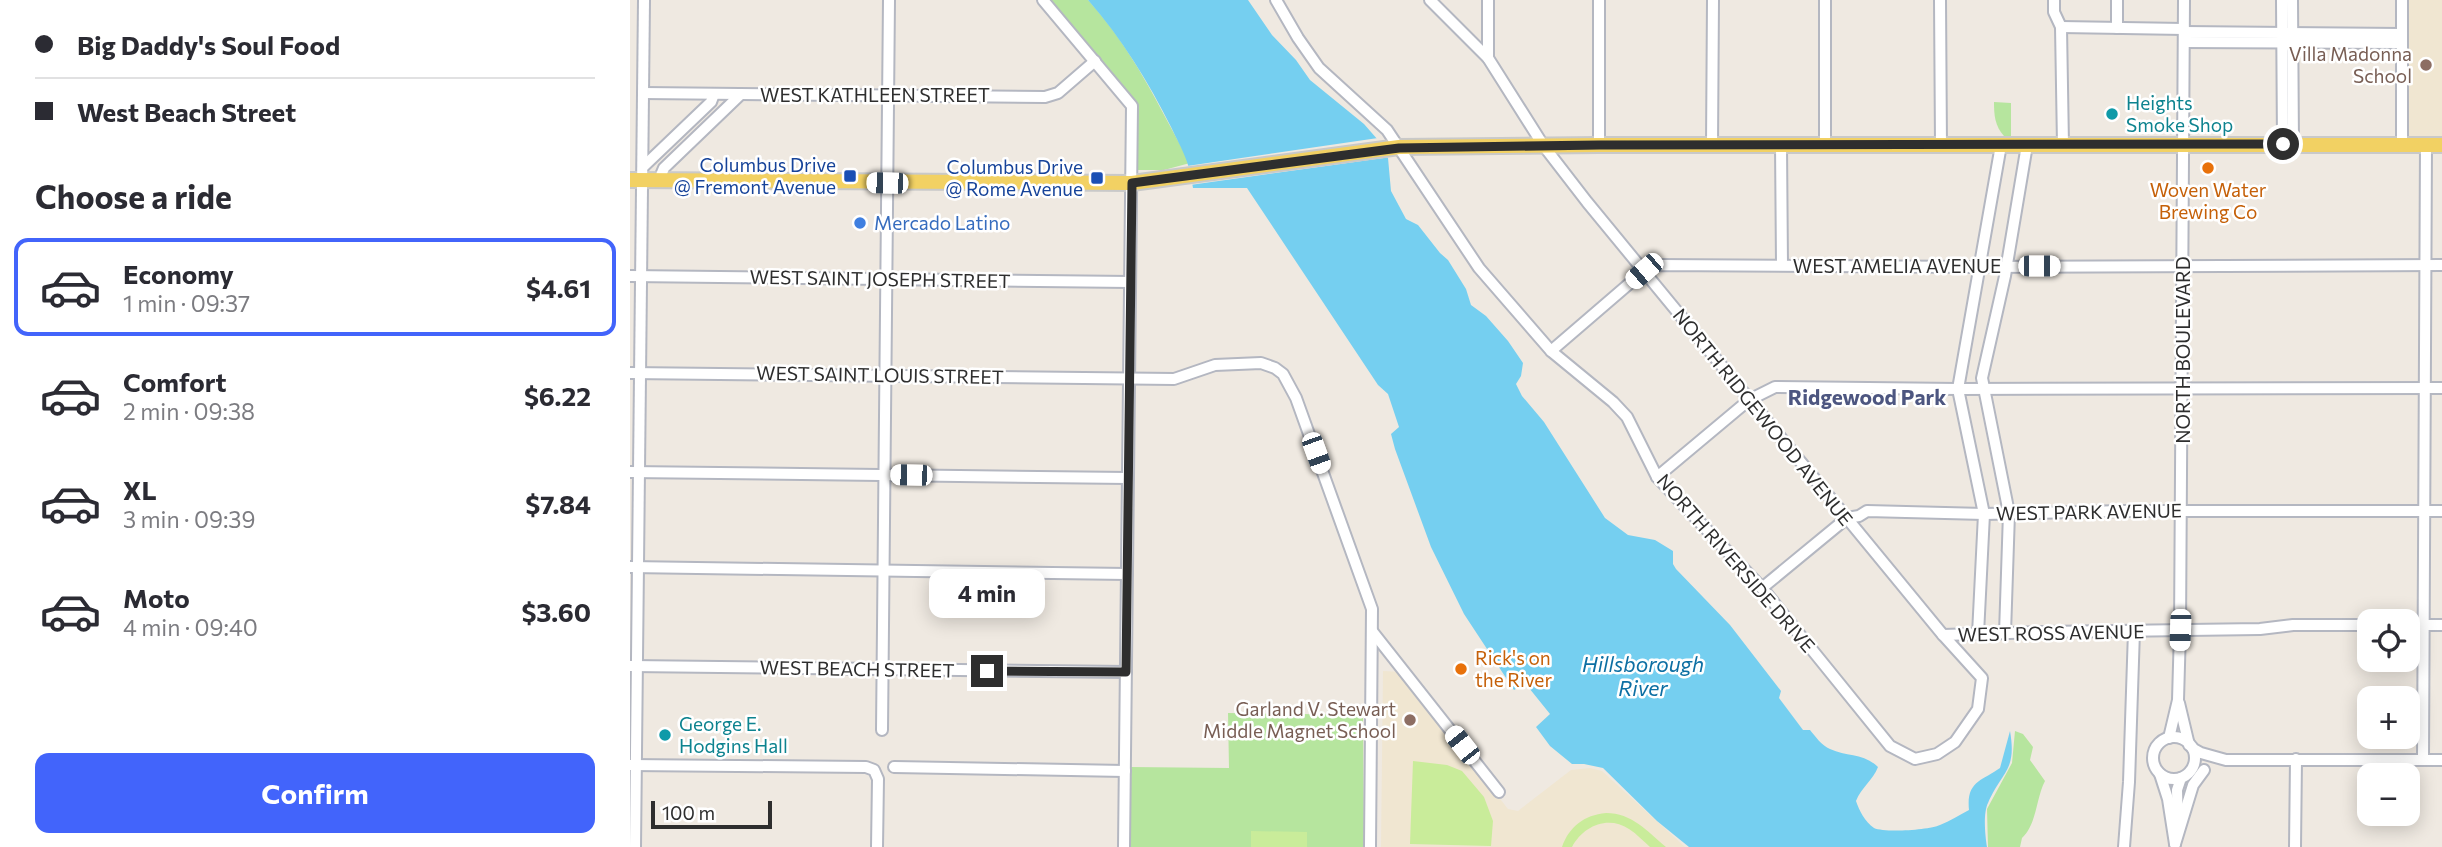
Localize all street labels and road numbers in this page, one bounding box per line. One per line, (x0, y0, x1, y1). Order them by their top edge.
street label: WEST KATHLEEN STREET (760, 83, 990, 106)
street label: WEST AMELIA AVENUE (1793, 254, 2001, 277)
street label: NORTH BOULEVARD (2171, 256, 2194, 444)
street label: WEST SAINT JOSEPH STREET (749, 265, 1011, 292)
street label: NORTH RIDGEWOOD AVENUE (1669, 303, 1858, 530)
street label: WEST SAINT LOUIS STREET (756, 361, 1004, 388)
street label: NORTH RIVERSIDE DRIVE (1653, 469, 1820, 657)
street label: WEST PARK AVENUE (1996, 498, 2182, 525)
street label: WEST ROSS AVENUE (1957, 619, 2145, 646)
street label: WEST BEACH STREET (759, 655, 955, 682)

